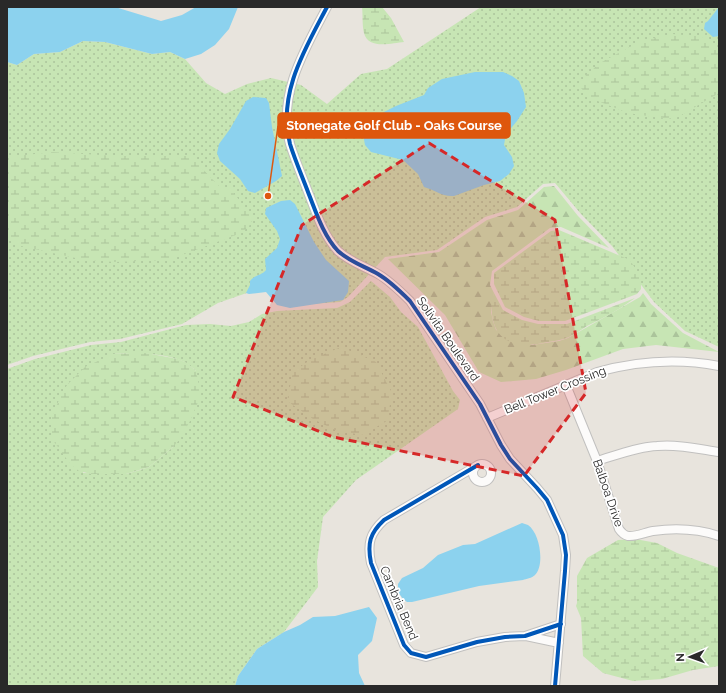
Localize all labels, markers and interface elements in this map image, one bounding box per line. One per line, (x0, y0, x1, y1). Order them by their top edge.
callout: Stonegate Golf Club - Oaks Course (278, 113, 510, 138)
text: Stonegate Golf Club - Oaks Course (286, 118, 502, 133)
street label: Solivita Boulevard (414, 294, 482, 384)
street label: Bell Tower Crossing (502, 363, 608, 417)
street label: Balboa Drive (590, 457, 626, 529)
street label: Cambria Bend (377, 564, 421, 642)
north arrow (670, 637, 710, 677)
text: N (674, 653, 687, 662)

